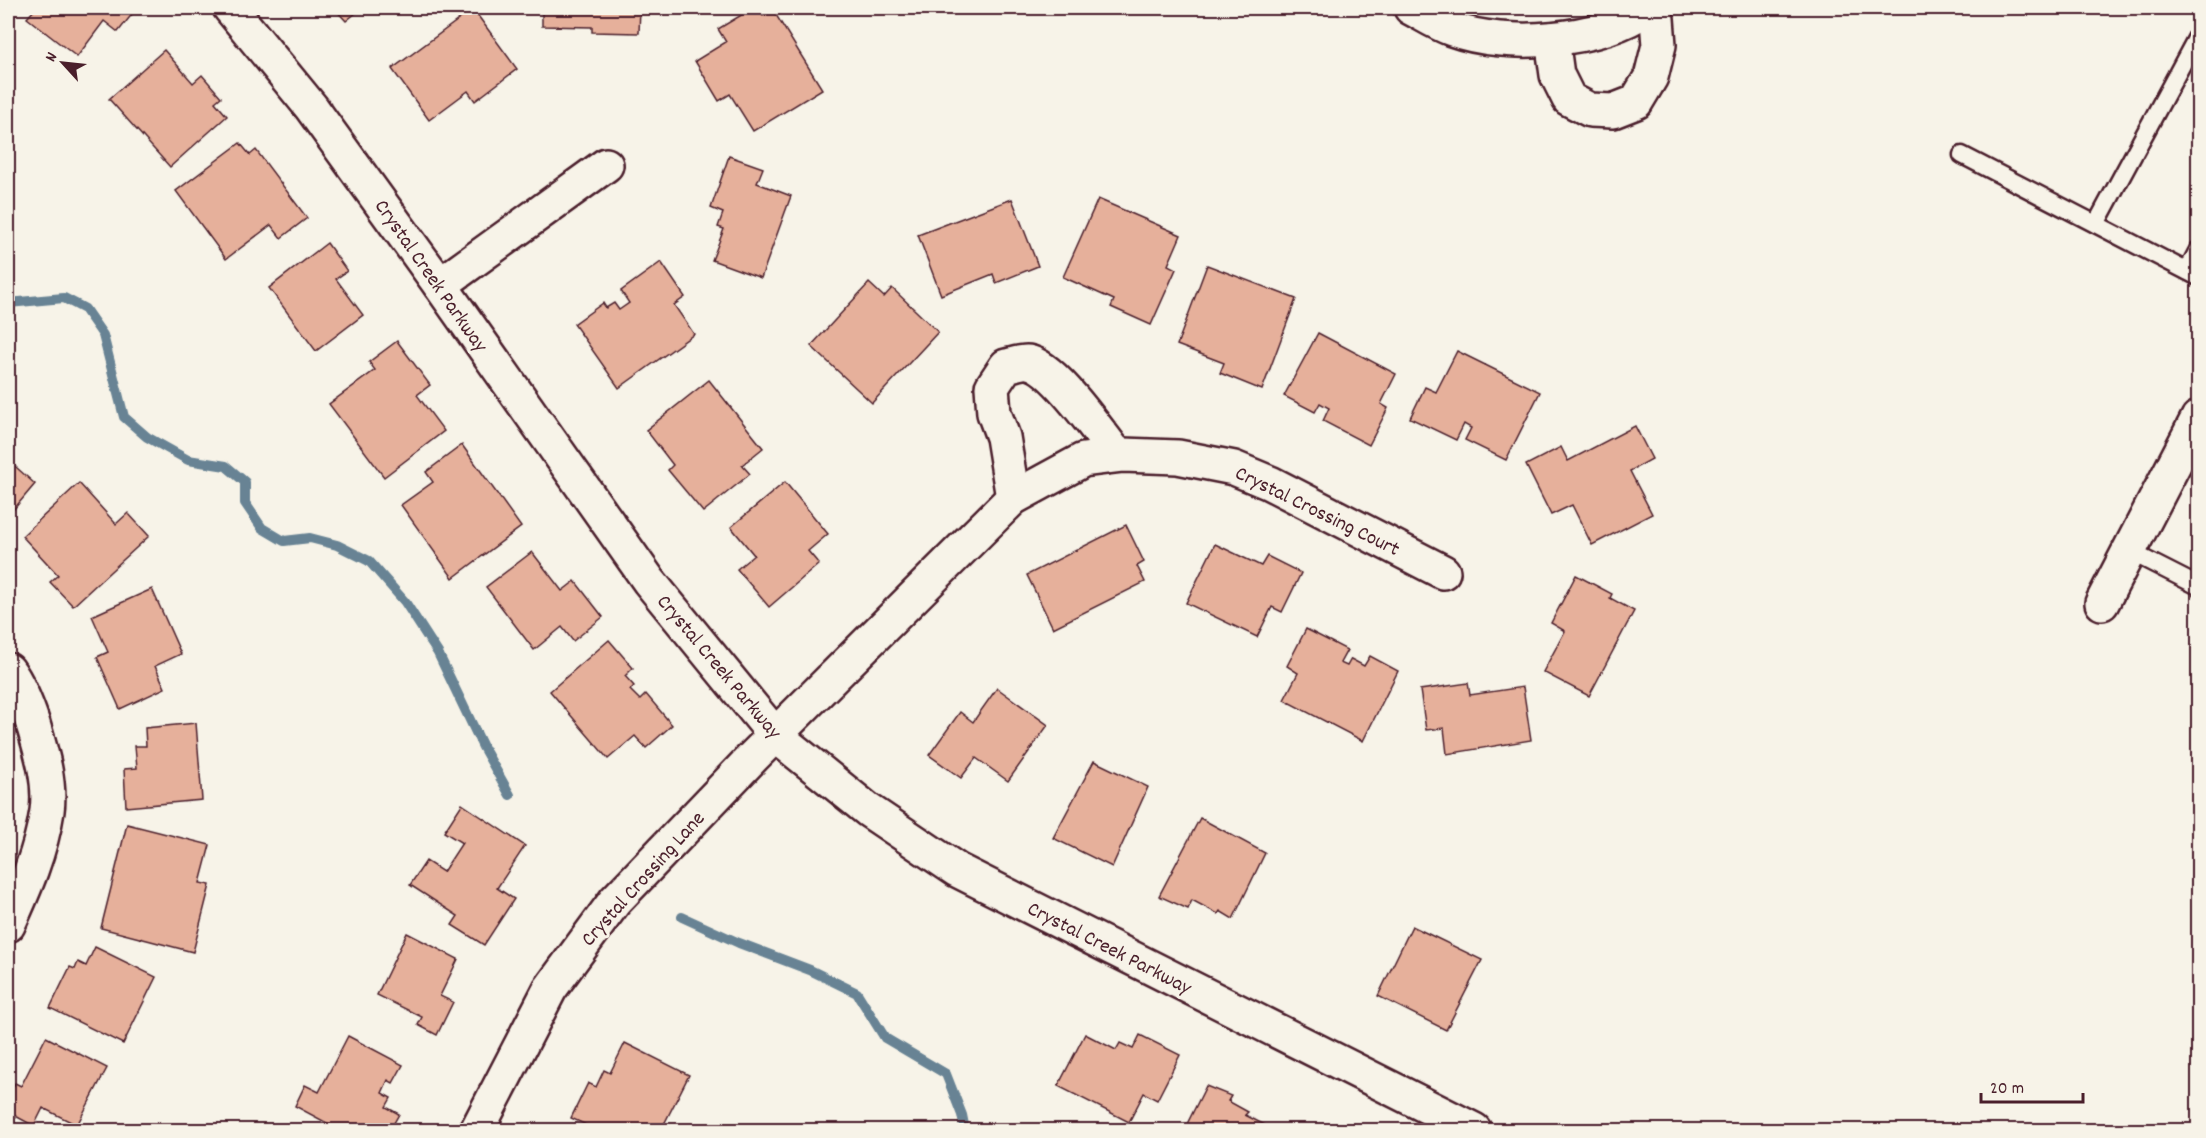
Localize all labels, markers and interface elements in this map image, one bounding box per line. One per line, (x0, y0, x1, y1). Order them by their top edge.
north arrow (33, 33, 93, 93)
text: N (40, 48, 64, 66)
street label: Crystal Creek Parkway (365, 194, 494, 360)
street label: Crystal Crossing Court (1229, 460, 1404, 566)
street label: Crystal Creek Parkway (648, 589, 788, 747)
street label: Crystal Crossing Lane (575, 806, 713, 954)
street label: Crystal Creek Parkway (1021, 895, 1196, 1004)
scale bar (1981, 1066, 2083, 1104)
text: 20 m (1990, 1077, 2024, 1102)

